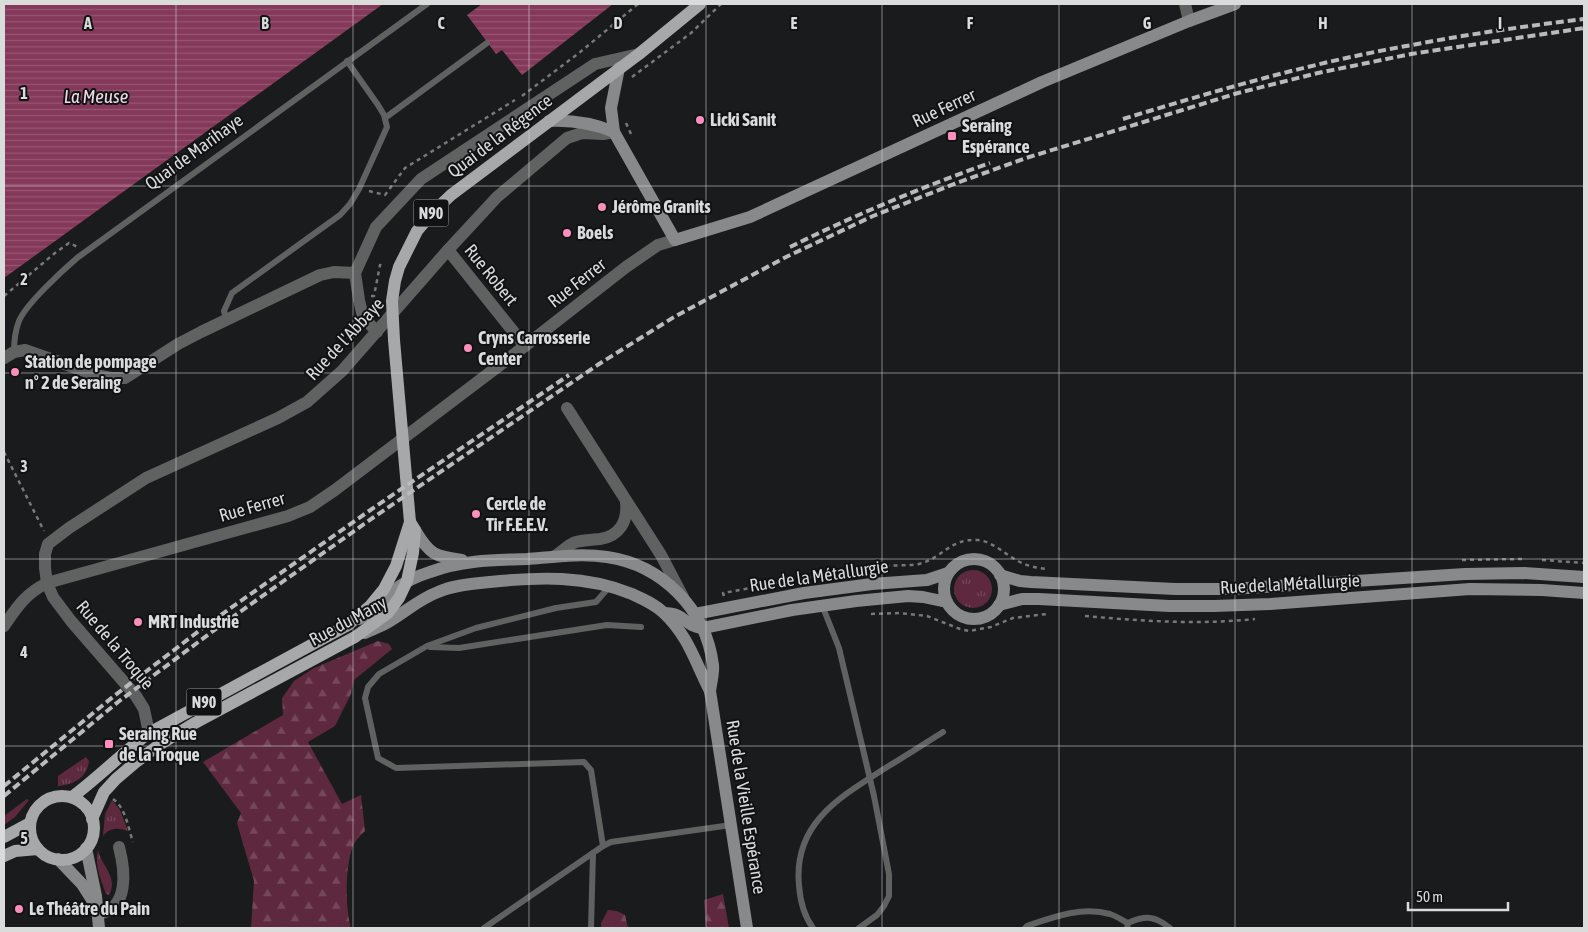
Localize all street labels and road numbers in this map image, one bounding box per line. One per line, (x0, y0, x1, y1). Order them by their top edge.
street label: Rue Ferrer (909, 83, 979, 131)
street label: Quai de la Régence (443, 90, 556, 182)
street label: Quai de Marihaye (141, 109, 247, 194)
road number: N90 (414, 200, 448, 227)
street label: Rue Robert (460, 240, 522, 310)
street label: Rue Ferrer (544, 253, 610, 312)
street label: Rue de l'Abbaye (301, 293, 388, 384)
street label: Rue Ferrer (217, 487, 288, 526)
street label: Rue de la Métallurgie (748, 555, 890, 596)
street label: Rue de la Métallurgie (1220, 569, 1360, 598)
street label: Rue du Many (305, 591, 390, 650)
street label: Rue de la Troque (72, 596, 158, 693)
road number: N90 (186, 689, 222, 716)
street label: Rue de la Vieille Espérance (722, 718, 771, 895)

